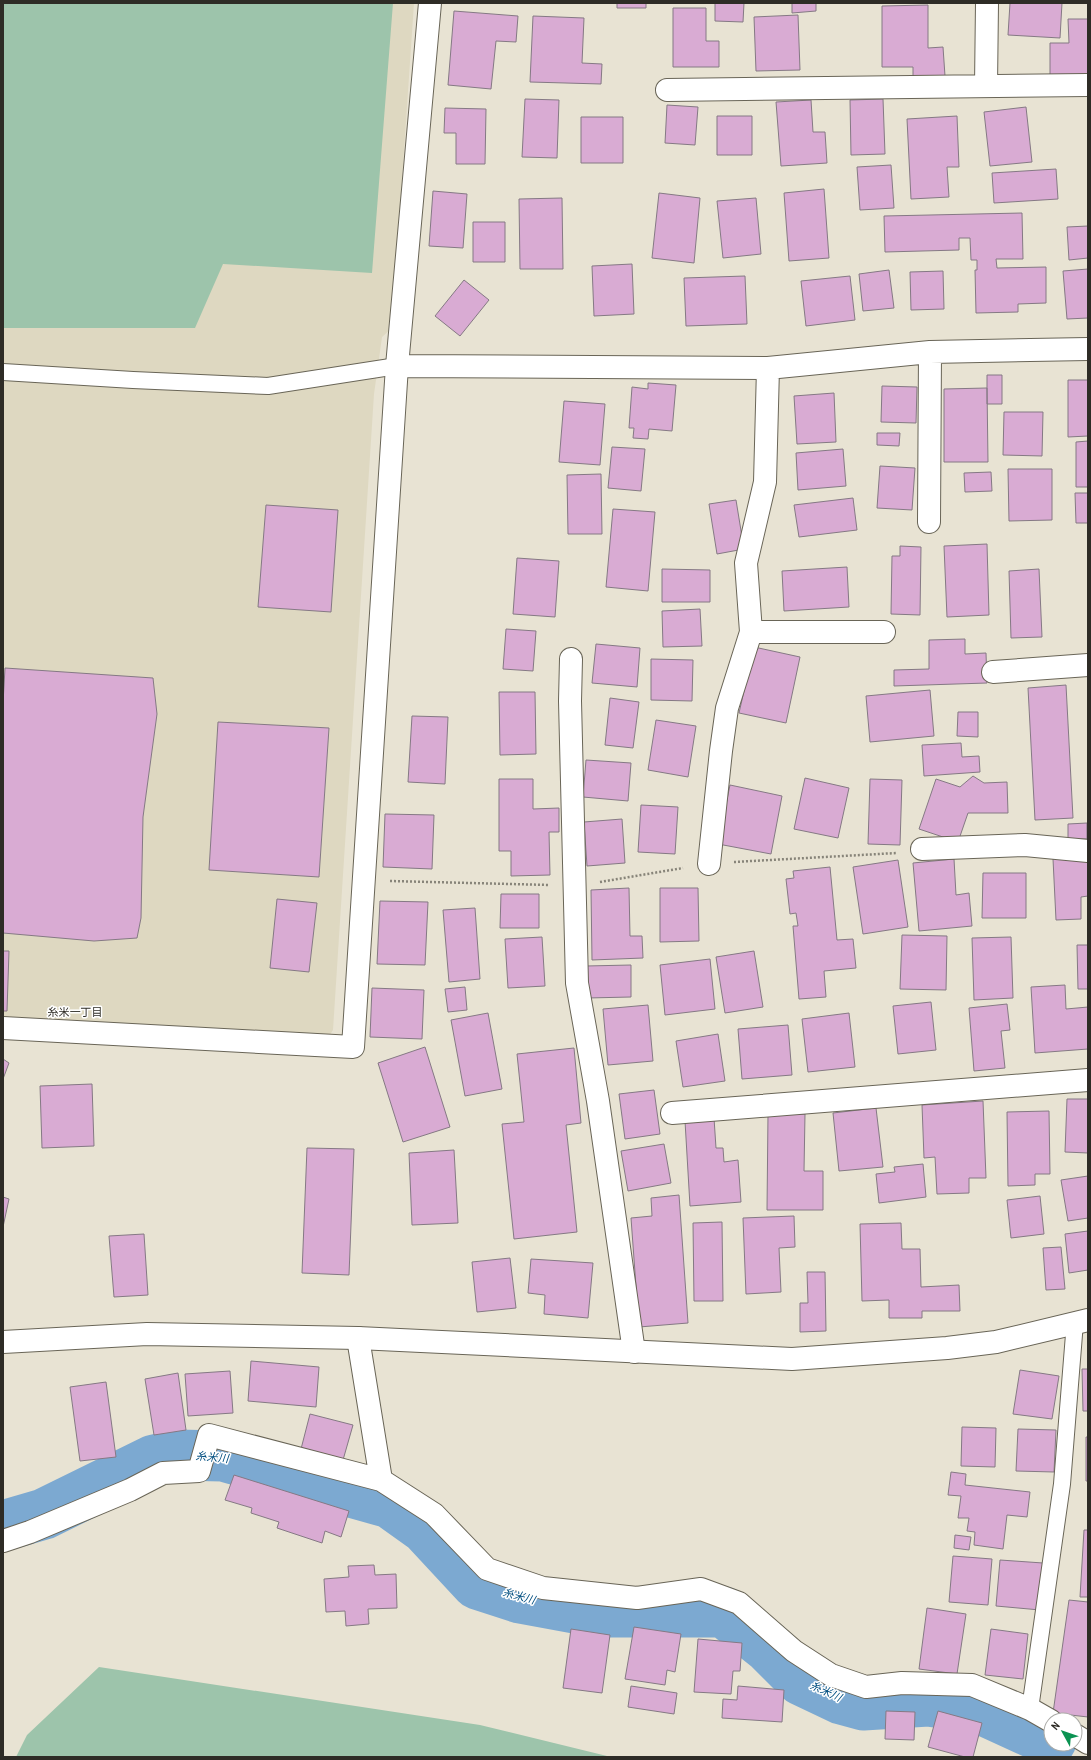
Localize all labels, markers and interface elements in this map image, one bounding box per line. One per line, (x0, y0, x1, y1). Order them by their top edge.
district label: 糸米一丁目 (48, 1005, 103, 1019)
water label: 糸米川 (195, 1449, 230, 1465)
water label: 糸米川 (501, 1585, 538, 1607)
water label: 糸米川 (808, 1678, 845, 1705)
north arrow (1043, 1712, 1083, 1752)
text: N (1048, 1719, 1063, 1733)

